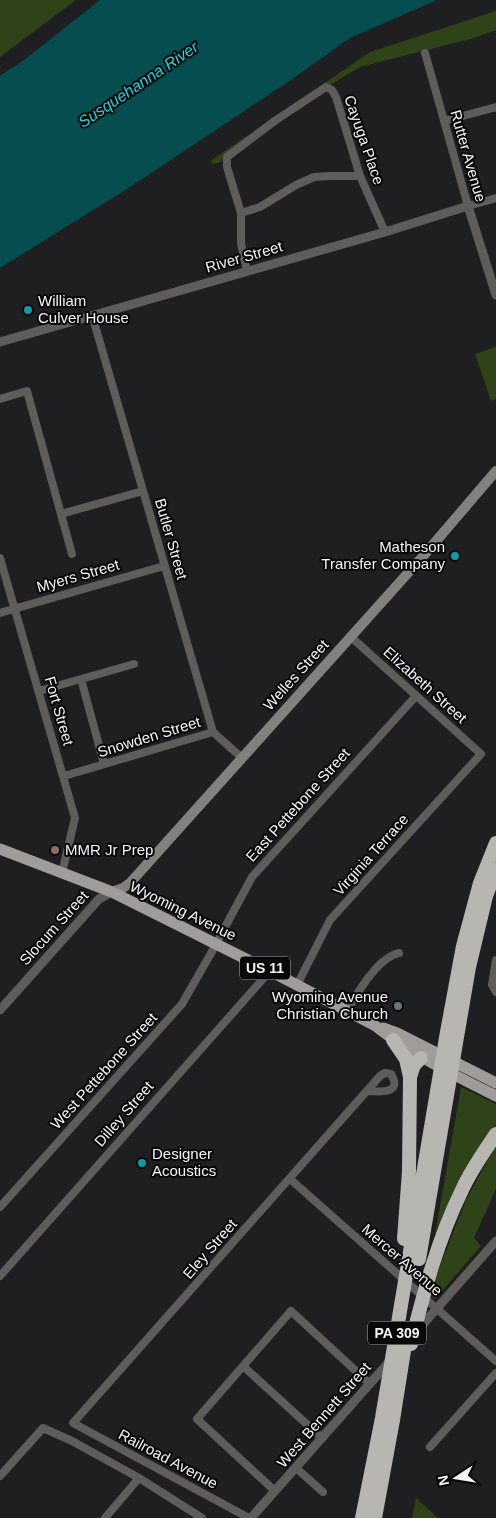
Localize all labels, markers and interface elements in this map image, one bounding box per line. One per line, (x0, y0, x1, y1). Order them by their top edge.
water label: Susquehanna River (75, 38, 202, 131)
street label: Cayuga Place (341, 93, 388, 187)
street label: Rutter Avenue (447, 108, 490, 204)
street label: River Street (203, 237, 285, 276)
place label: William Culver House (38, 292, 129, 326)
marker: William Culver House (22, 304, 34, 316)
street label: Butler Street (152, 496, 191, 582)
place label: Matheson Transfer Company (321, 538, 445, 572)
marker: Matheson Transfer Company (449, 550, 461, 562)
street label: Myers Street (35, 555, 122, 595)
street label: Welles Street (260, 635, 332, 713)
street label: Elizabeth Street (380, 643, 471, 727)
street label: Fort Street (42, 674, 78, 748)
street label: Snowden Street (95, 713, 203, 760)
street label: East Pettebone Street (242, 744, 354, 865)
street label: Virginia Terrace (330, 810, 412, 899)
place label: MMR Jr Prep (65, 841, 153, 858)
marker: MMR Jr Prep (49, 844, 61, 856)
street label: Wyoming Avenue (127, 877, 239, 944)
street label: Slocum Street (16, 886, 92, 968)
road number: US 11 (240, 956, 290, 980)
place label: Wyoming Avenue Christian Church (272, 988, 388, 1022)
marker: Wyoming Avenue Christian Church (392, 1000, 404, 1012)
street label: West Pettebone Street (47, 1008, 161, 1132)
street label: Dilley Street (91, 1077, 157, 1150)
place label: Designer Acoustics (152, 1145, 216, 1179)
marker: Designer Acoustics (136, 1157, 148, 1169)
street label: Eley Street (179, 1215, 241, 1282)
street label: Mercer Avenue (359, 1220, 446, 1299)
road number: PA 309 (368, 1322, 426, 1345)
street label: West Bennett Street (273, 1358, 375, 1471)
street label: Railroad Avenue (116, 1425, 221, 1492)
north arrow (431, 1453, 481, 1503)
text: N (434, 1474, 452, 1487)

